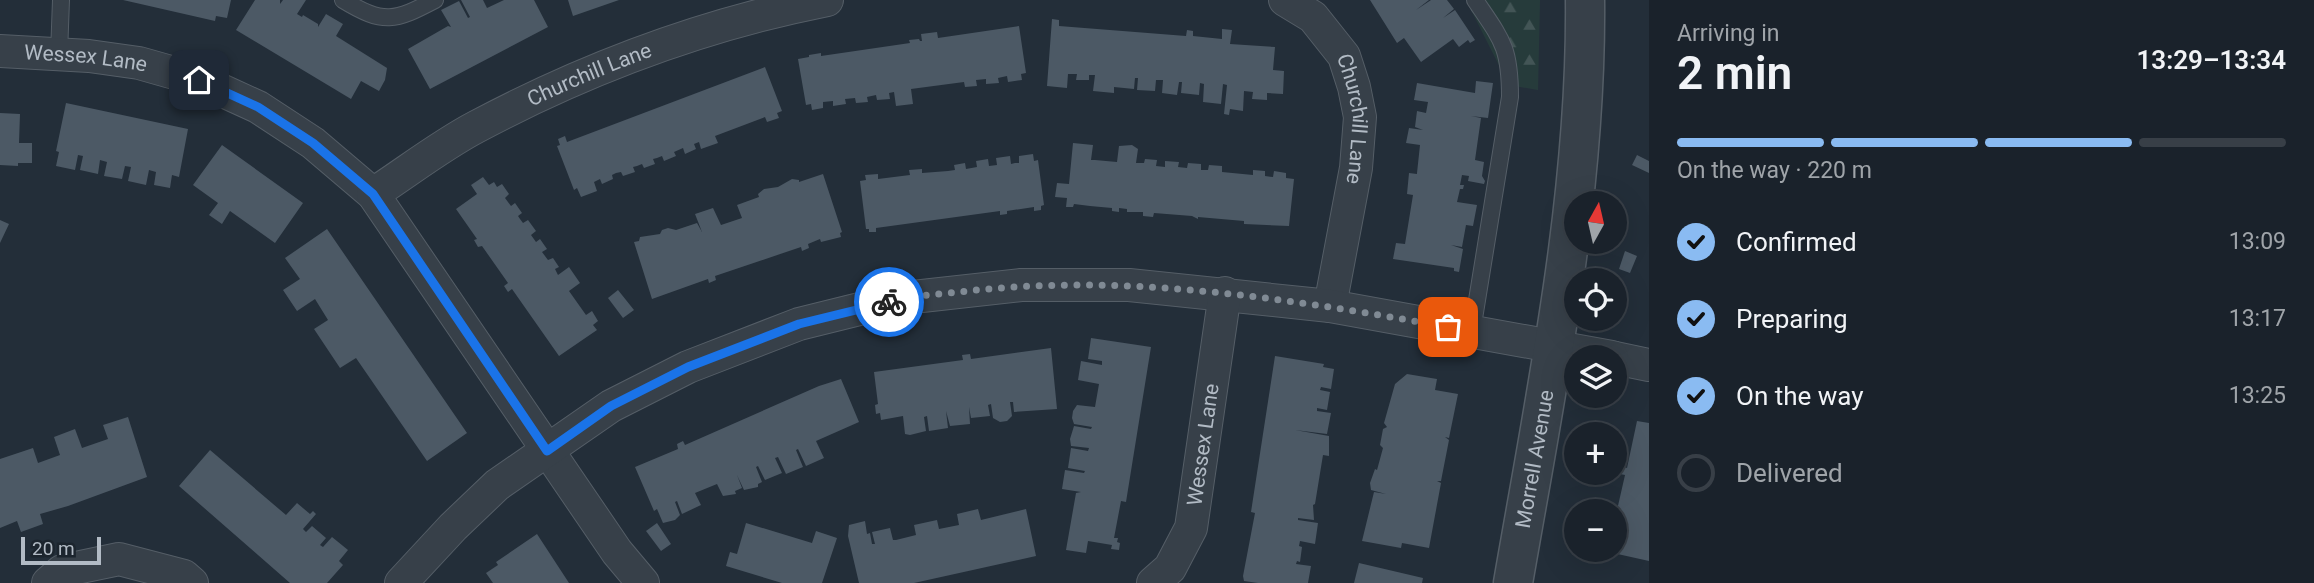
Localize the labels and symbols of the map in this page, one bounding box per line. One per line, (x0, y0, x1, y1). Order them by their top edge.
street label: Churchill Lane (523, 38, 655, 111)
street label: Wessex Lane (24, 40, 150, 77)
pin (169, 50, 229, 110)
street label: Churchill Lane (1332, 51, 1372, 186)
north arrow (1564, 191, 1628, 254)
courier (854, 267, 924, 337)
pin (1418, 297, 1478, 357)
street label: Wessex Lane (1182, 382, 1224, 508)
street label: Morrell Avenue (1511, 388, 1559, 530)
scale bar (21, 534, 102, 566)

